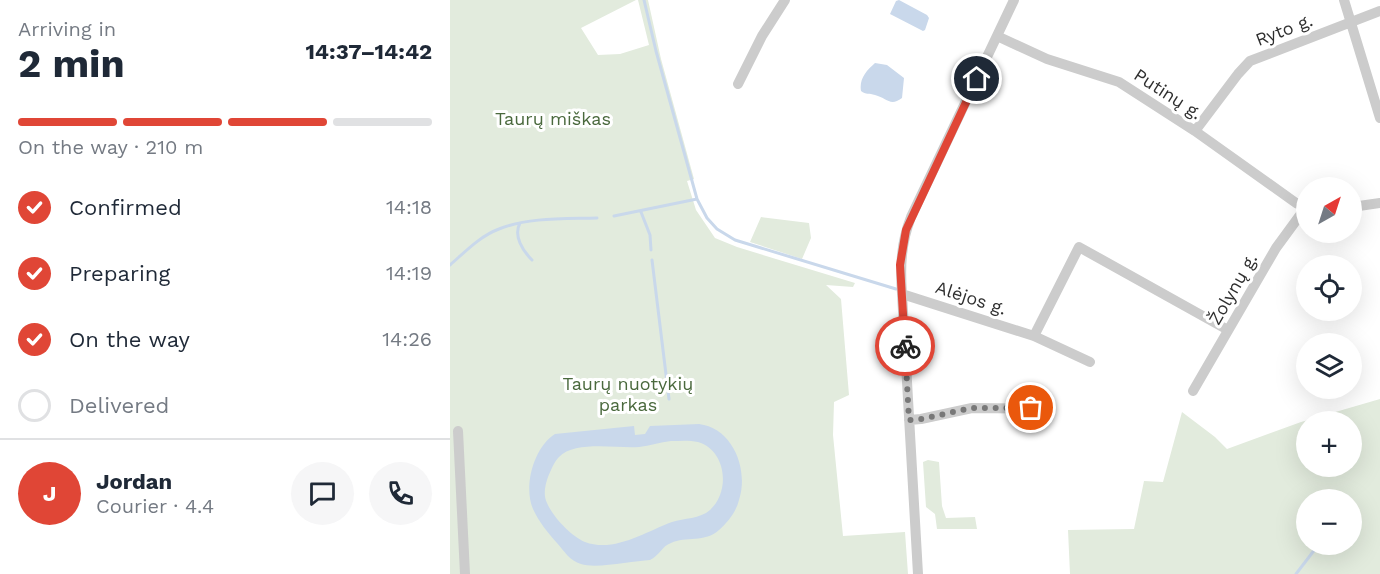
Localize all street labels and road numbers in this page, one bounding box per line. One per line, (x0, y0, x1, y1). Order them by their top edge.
street label: Ryto g. (1252, 9, 1315, 50)
street label: Putinų g. (1130, 64, 1206, 123)
street label: Žolynų g. (1204, 249, 1261, 328)
street label: Alėjos g. (933, 276, 1009, 319)

